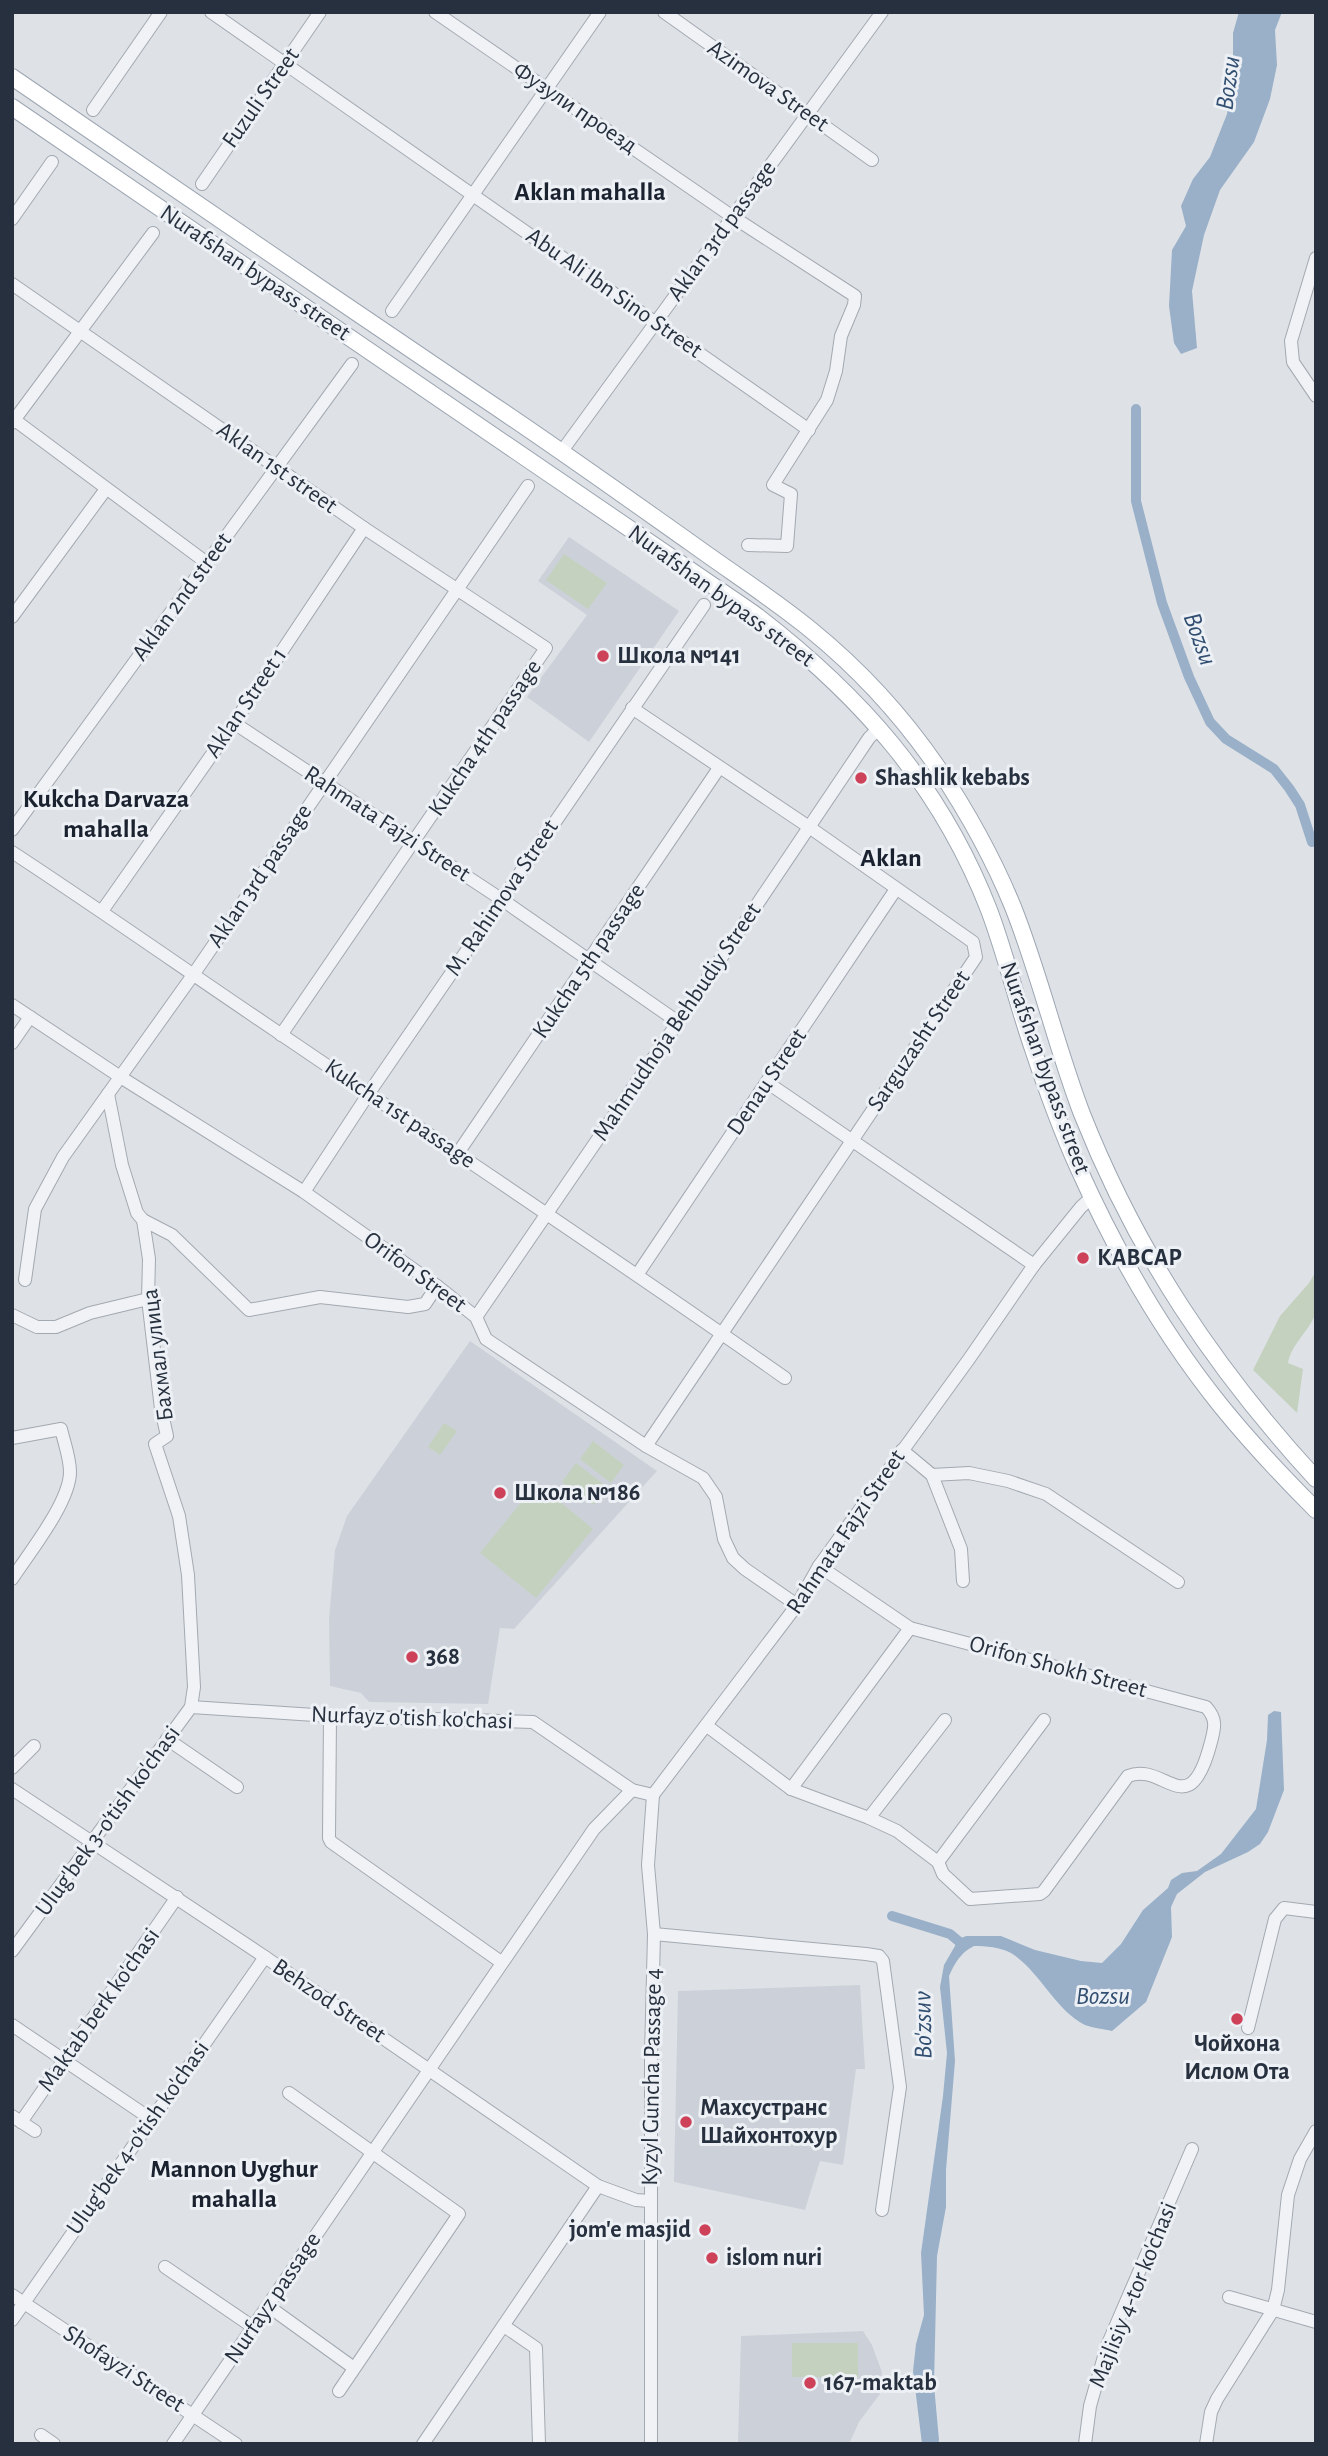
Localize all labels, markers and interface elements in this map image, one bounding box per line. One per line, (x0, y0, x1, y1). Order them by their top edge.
street label: Azimova Street (703, 36, 833, 137)
street label: Fuzuli Street (218, 43, 304, 152)
water label: Bozsu (1211, 54, 1245, 112)
street label: Фузули проезд (509, 58, 641, 158)
street label: Аklаn 3rd passage (663, 156, 781, 306)
district label: Aklan mahalla (514, 179, 666, 205)
street label: Nurafshan bypass street (156, 201, 355, 346)
street label: Abu Ali Ibn Sino Street (522, 223, 707, 363)
street label: Aklan 1st street (212, 418, 342, 518)
street label: Nurafshan bypass street (623, 521, 819, 672)
street label: Аklаn 2nd street (128, 528, 237, 666)
water label: Bozsu (1178, 609, 1222, 669)
street label: Аklаn Street 1 (201, 644, 291, 762)
place label: Школа №141 (617, 644, 741, 668)
marker: Школа №141 (595, 648, 611, 664)
street label: Kukcha 4th passage (424, 655, 546, 821)
street label: Rahmata Fajzi Street (300, 762, 475, 887)
place label: Shashlik kebabs (875, 766, 1030, 790)
marker: Shashlik kebabs (853, 770, 869, 786)
district label: Kukcha Darvaza mahalla (23, 786, 189, 842)
street label: Аklаn 3rd passage (203, 800, 317, 952)
street label: M. Rahimova Street (441, 815, 563, 980)
district label: Aklan (860, 845, 922, 871)
street label: Kukcha 5th passage (528, 879, 650, 1043)
street label: Mahmudhoja Behbudiy Street (588, 898, 766, 1145)
street label: Nurafshan bypass street (995, 959, 1095, 1178)
street label: Sarguzasht Street (863, 966, 975, 1116)
street label: Denau Street (723, 1024, 811, 1140)
street label: Kukcha 1st passage (320, 1055, 480, 1173)
street label: Orifon Street (359, 1227, 471, 1317)
place label: КАВСАР (1097, 1246, 1182, 1270)
marker: КАВСАР (1075, 1250, 1091, 1266)
street label: Бахмал улица (138, 1287, 178, 1423)
street label: Rahmata Fajzi Street (782, 1445, 910, 1618)
place label: Школа №186 (514, 1481, 640, 1505)
marker: Школа №186 (492, 1485, 508, 1501)
street label: Orifon Shokh Street (967, 1632, 1150, 1702)
place label: 368 (426, 1645, 460, 1669)
marker: 368 (404, 1649, 420, 1665)
street label: Nurfayz o'tish ko'chasi (311, 1702, 513, 1734)
street label: Ulug'bek 3-o'tish ko'chasi (31, 1722, 185, 1920)
street label: Maktab berk ko'chasi (34, 1924, 164, 2096)
street label: Behzod Street (268, 1955, 390, 2048)
street label: Kyzyl Guncha Passage 4 (638, 1968, 666, 2186)
water label: Bozsu (1076, 1983, 1130, 2009)
water label: Bo'zsuv (909, 1990, 937, 2059)
marker: Чойхона Ислом Ота (1229, 2011, 1245, 2027)
place label: Чойхона Ислом Ота (1184, 2032, 1290, 2084)
street label: Ulug'bek 4-o'tish ko'chasi (62, 2037, 214, 2239)
place label: Махсустранс Шайхонтохур (700, 2096, 838, 2148)
marker: Махсустранс Шайхонтохур (678, 2114, 694, 2130)
district label: Mannon Uyghur mahalla (150, 2156, 318, 2212)
street label: Majlisiy 4-tor ko'chasi (1085, 2199, 1181, 2391)
place label: jom'e masjid (569, 2218, 691, 2242)
marker: jom'e masjid (697, 2222, 713, 2238)
street label: Nurfayz passage (220, 2228, 326, 2368)
place label: islom nuri (726, 2246, 822, 2270)
marker: islom nuri (704, 2250, 720, 2266)
street label: Shofayzi Street (59, 2321, 189, 2417)
place label: 167-maktab (824, 2371, 937, 2395)
marker: 167-maktab (802, 2375, 818, 2391)

